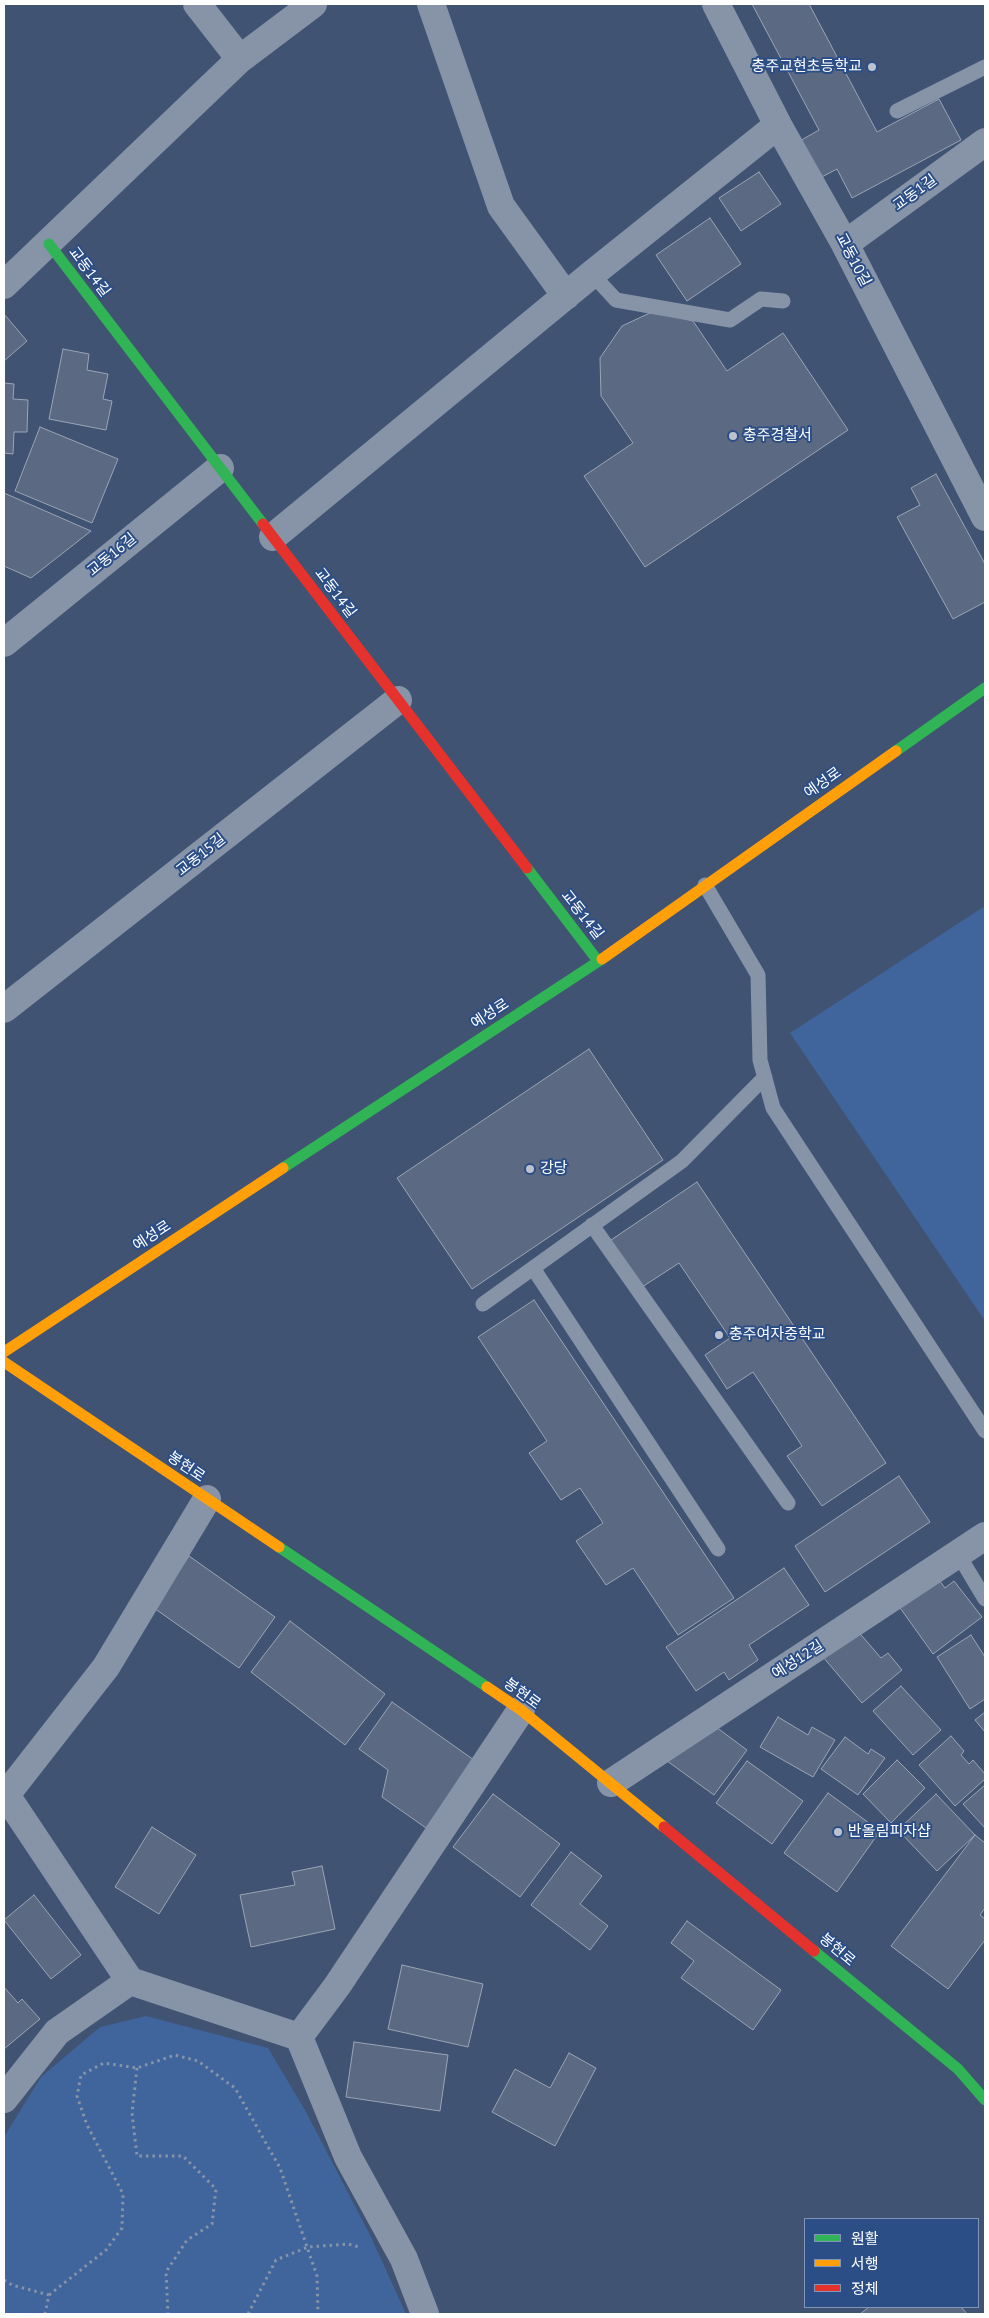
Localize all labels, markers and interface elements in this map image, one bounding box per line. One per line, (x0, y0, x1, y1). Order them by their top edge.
place label: 충주교현초등학교 (752, 58, 862, 76)
marker: 충주교현초등학교 (866, 61, 878, 73)
street label: 교동1길 (890, 171, 940, 215)
street label: 교동10길 (831, 230, 875, 290)
street label: 교동14길 (64, 244, 114, 300)
place label: 충주경찰서 (743, 427, 812, 445)
marker: 충주경찰서 (727, 430, 739, 442)
street label: 교동16길 (84, 530, 140, 580)
street label: 교동14길 (310, 565, 360, 621)
street label: 예성로 (801, 764, 845, 802)
street label: 교동15길 (173, 830, 229, 880)
street label: 교동14길 (557, 887, 607, 943)
street label: 예성로 (468, 995, 512, 1033)
place label: 강당 (540, 1160, 568, 1178)
marker: 강당 (524, 1163, 536, 1175)
street label: 예성로 (130, 1217, 174, 1255)
place label: 충주여자중학교 (729, 1326, 826, 1344)
marker: 충주여자중학교 (713, 1329, 725, 1341)
street label: 봉현로 (164, 1448, 208, 1486)
street label: 예성12길 (769, 1637, 827, 1683)
street label: 봉현로 (500, 1675, 544, 1713)
place label: 반올림피자샵 (848, 1823, 931, 1841)
marker: 반올림피자샵 (832, 1826, 844, 1838)
street label: 봉현로 (815, 1930, 859, 1970)
legend (804, 2218, 979, 2308)
text: 원활 (851, 2229, 879, 2248)
text: 서행 (851, 2254, 879, 2273)
text: 정체 (851, 2279, 879, 2298)

